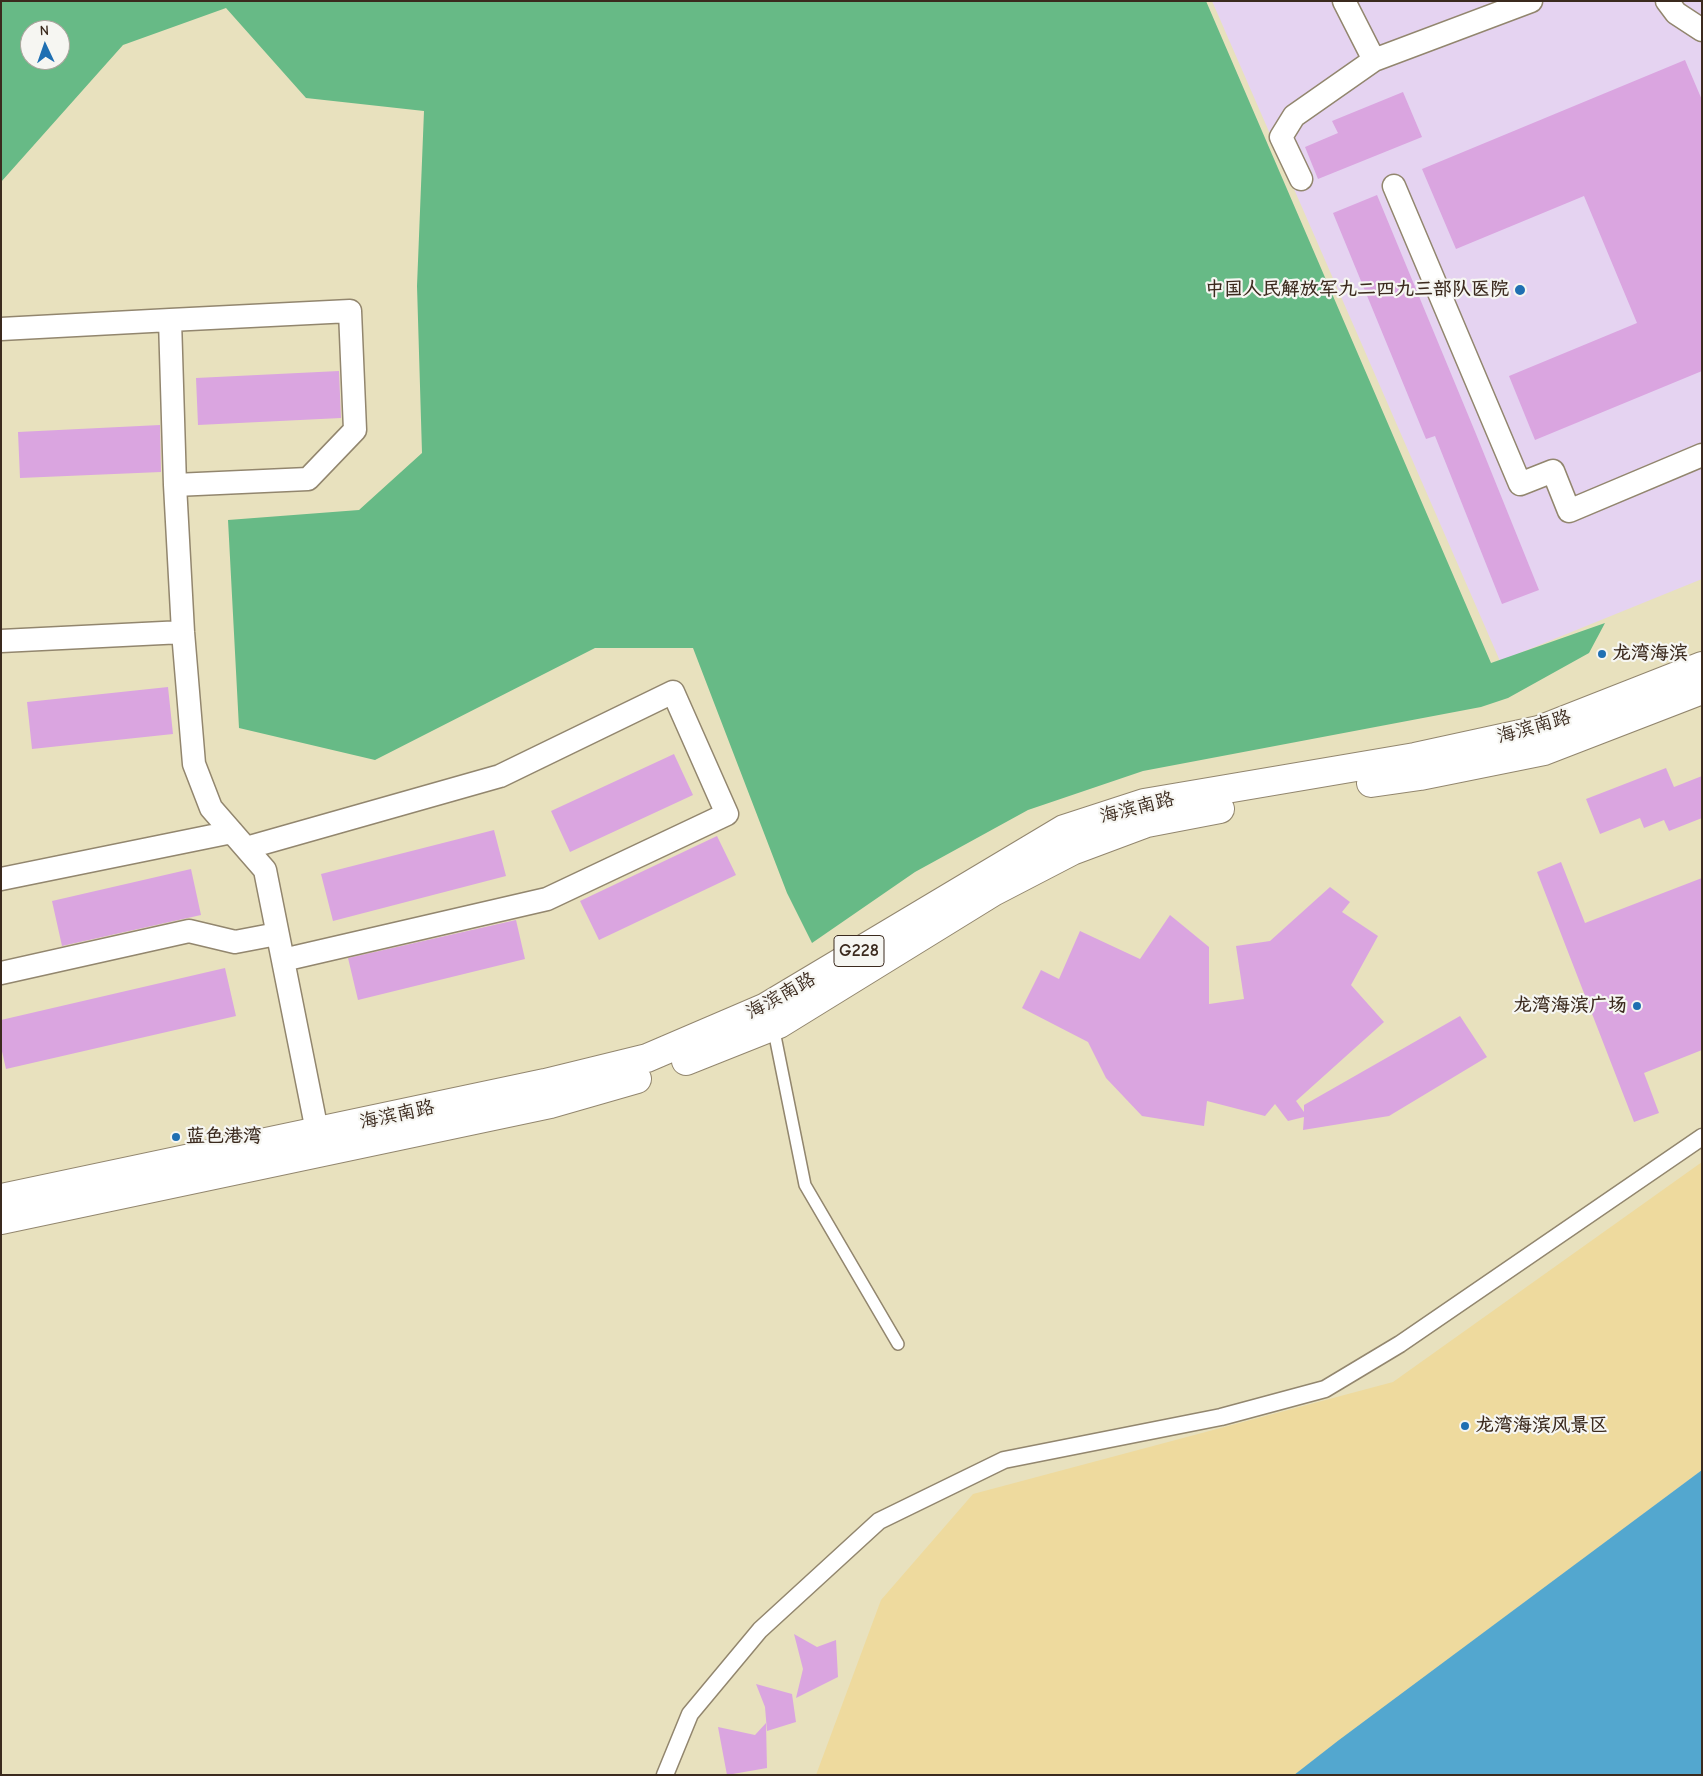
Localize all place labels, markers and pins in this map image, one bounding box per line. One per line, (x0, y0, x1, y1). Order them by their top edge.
place label: 中国人民解放军九二四九三部队医院 (1205, 279, 1509, 301)
marker: 中国人民解放军九二四九三部队医院 (1513, 283, 1527, 297)
place label: 龙湾海滨 (1612, 643, 1688, 665)
marker: 龙湾海滨 (1596, 648, 1608, 660)
place label: 龙湾海滨广场 (1513, 995, 1627, 1017)
marker: 龙湾海滨广场 (1631, 1000, 1643, 1012)
place label: 蓝色港湾 (186, 1126, 262, 1148)
marker: 蓝色港湾 (170, 1131, 182, 1143)
place label: 龙湾海滨风景区 (1475, 1415, 1608, 1437)
marker: 龙湾海滨风景区 (1459, 1420, 1471, 1432)

